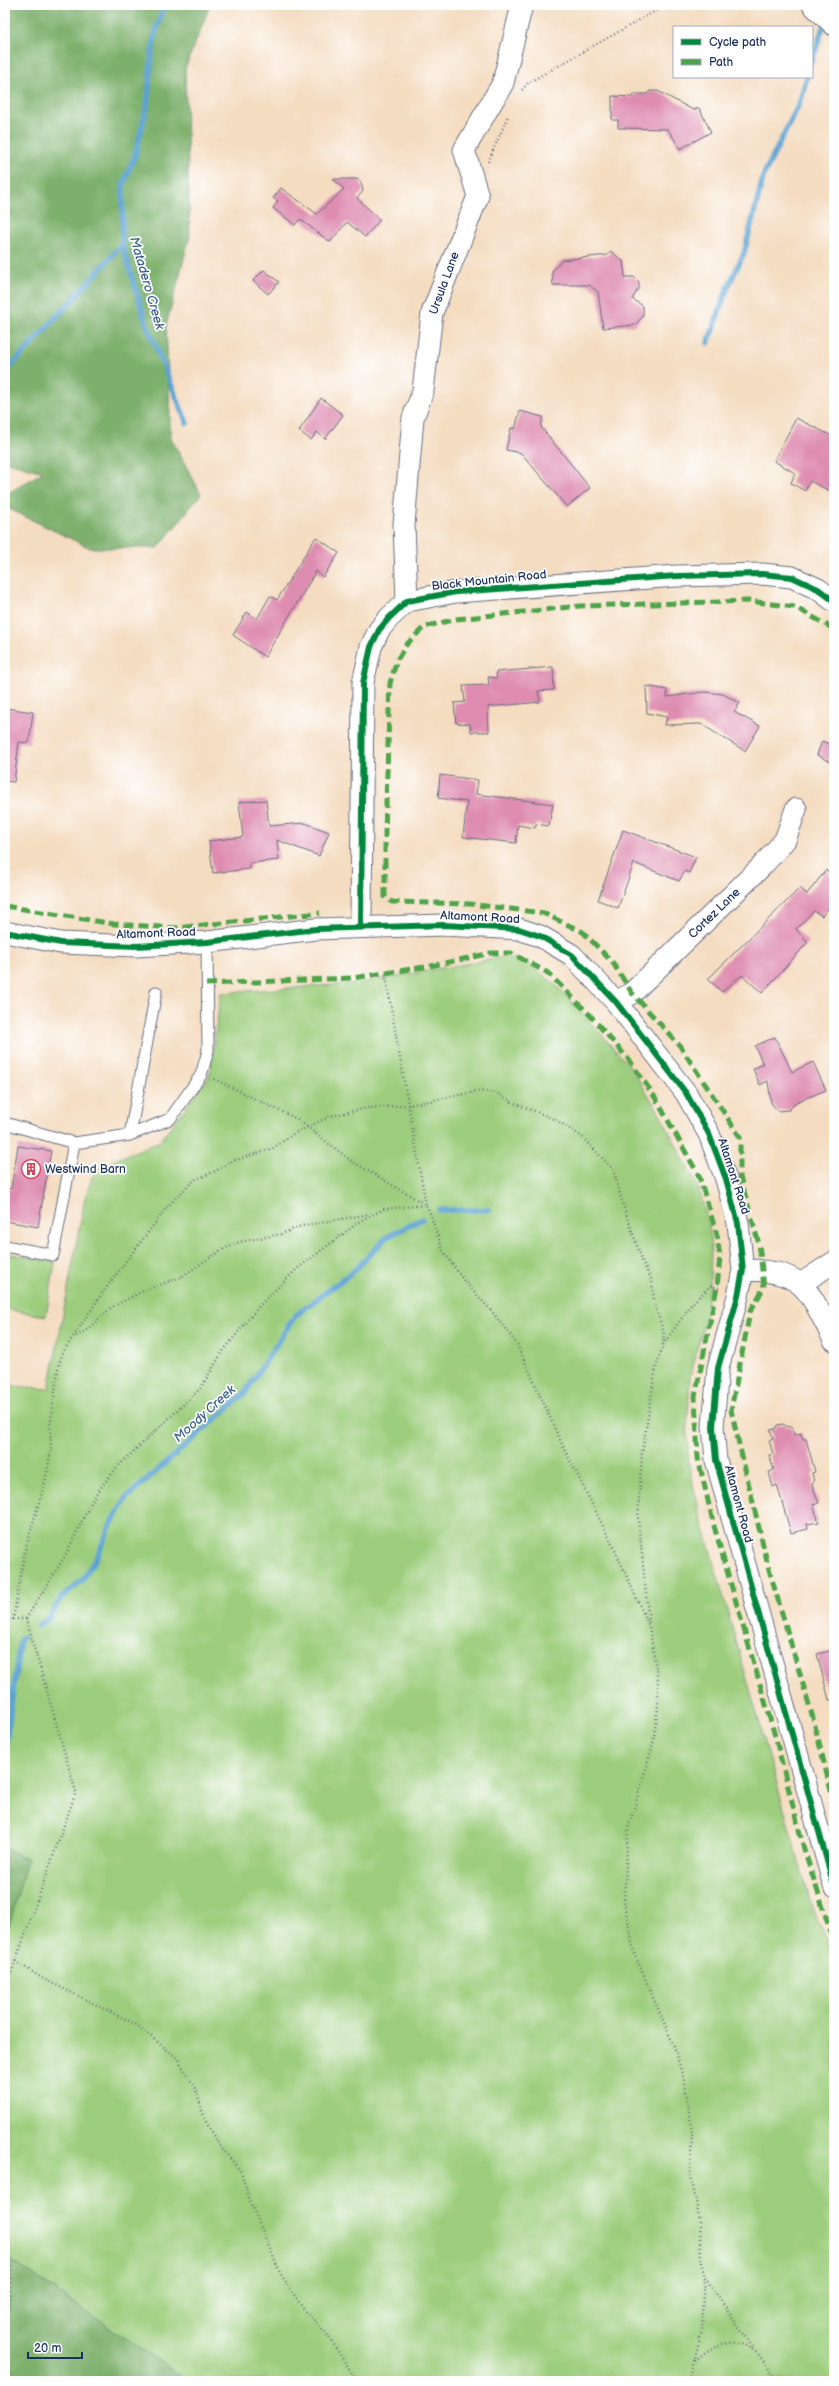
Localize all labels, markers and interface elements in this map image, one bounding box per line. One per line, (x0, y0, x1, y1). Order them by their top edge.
legend (673, 26, 813, 78)
text: Cycle path (709, 35, 766, 50)
text: Path (709, 55, 734, 70)
water label: Matadero Creek (126, 235, 168, 332)
street label: Ursula Lane (426, 250, 463, 317)
street label: Black Mountain Road (431, 567, 547, 594)
street label: Cortez Lane (685, 885, 743, 942)
street label: Altamont Road (440, 908, 520, 927)
street label: Altamont Road (116, 925, 196, 942)
street label: Altamont Road (714, 1136, 753, 1216)
building icon: Westwind Barn (20, 1158, 42, 1180)
place label: Westwind Barn (45, 1162, 126, 1177)
water label: Moody Creek (170, 1381, 239, 1446)
street label: Altamont Road (721, 1464, 756, 1545)
scale bar (28, 2334, 82, 2360)
text: 20 m (34, 2341, 61, 2356)

